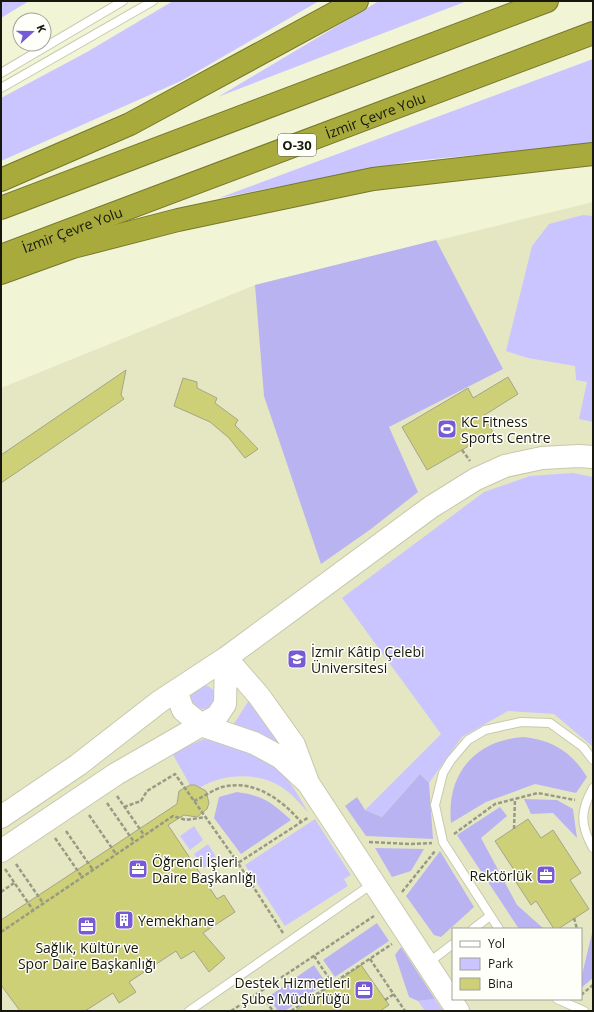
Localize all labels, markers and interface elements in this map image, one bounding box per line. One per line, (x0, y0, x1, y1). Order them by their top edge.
north arrow (12, 12, 52, 52)
text: K (33, 22, 50, 35)
street label: İzmir Çevre Yolu (323, 87, 428, 143)
road number: O-30 (278, 134, 316, 156)
street label: İzmir Çevre Yolu (19, 202, 125, 257)
place label: KC Fitness Sports Centre (461, 412, 551, 447)
sports icon: KC Fitness Sports Centre (436, 418, 458, 440)
place label: İzmir Kâtip Çelebi Üniversitesi (311, 642, 425, 677)
school or university icon: İzmir Kâtip Çelebi Üniversitesi (286, 648, 308, 670)
place label: Öğrenci İşleri Daire Başkanlığı (152, 852, 256, 887)
office icon: Öğrenci İşleri Daire Başkanlığı (127, 858, 149, 880)
office icon: Rektörlük (535, 864, 557, 886)
place label: Rektörlük (470, 866, 533, 885)
building icon: Yemekhane (113, 909, 135, 931)
place label: Yemekhane (138, 911, 215, 930)
office icon: Sağlık, Kültür ve Spor Daire Başkanlığı (76, 915, 98, 937)
legend (452, 928, 582, 1000)
text: Yol (488, 935, 505, 952)
place label: Sağlık, Kültür ve Spor Daire Başkanlığı (18, 938, 156, 973)
text: Park (488, 955, 514, 972)
place label: Destek Hizmetleri Şube Müdürlüğü (235, 973, 350, 1008)
text: Bina (488, 975, 513, 992)
office icon: Destek Hizmetleri Şube Müdürlüğü (353, 979, 375, 1001)

